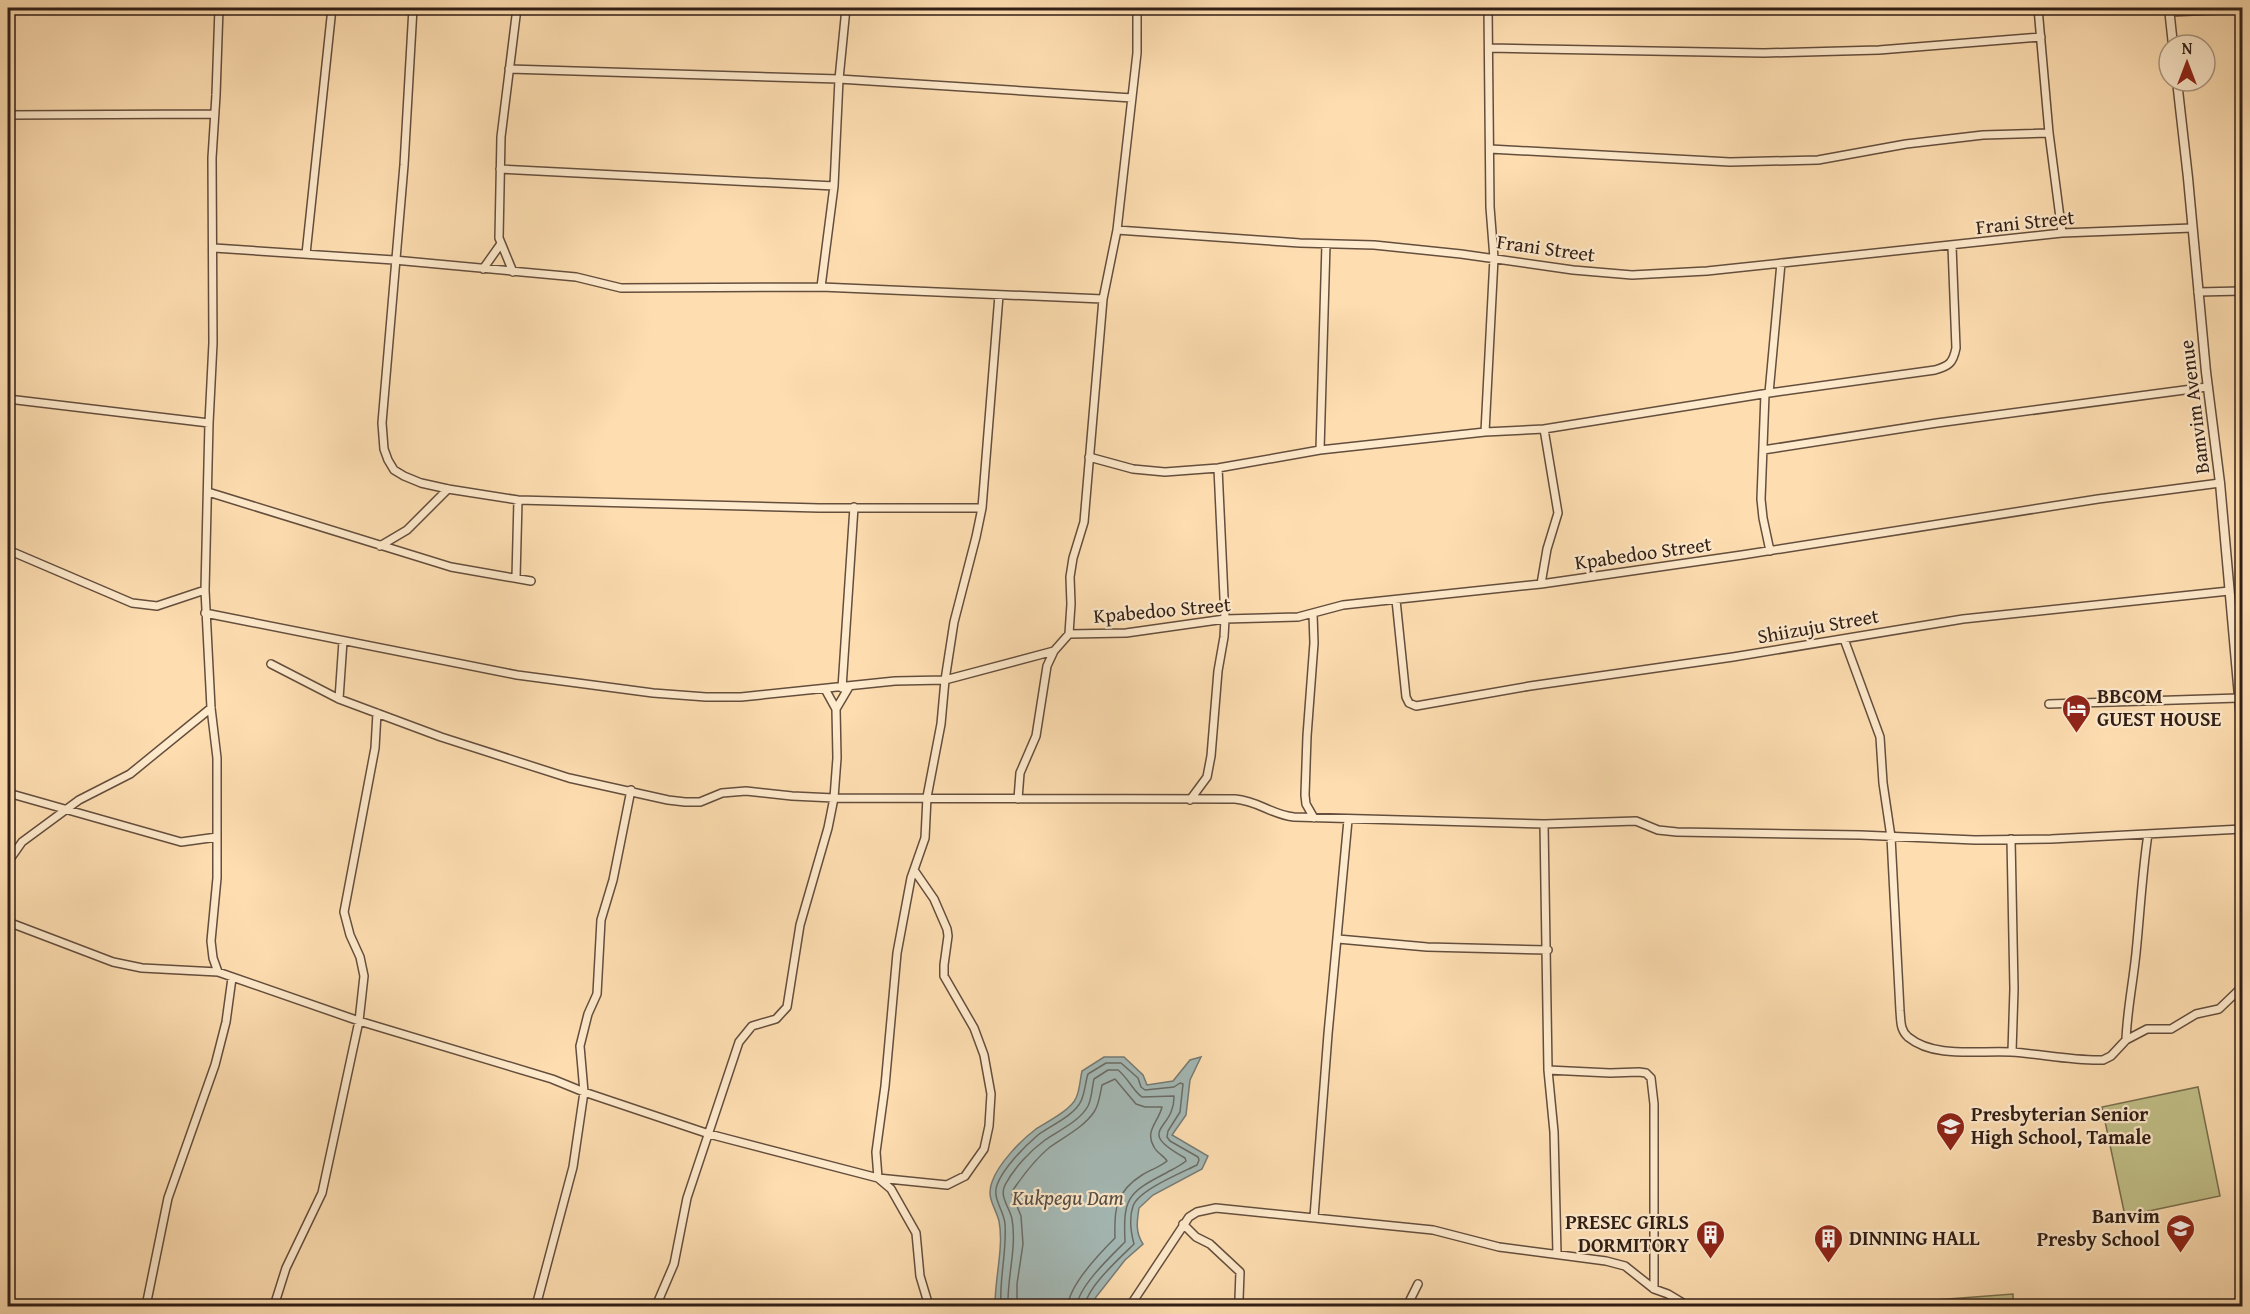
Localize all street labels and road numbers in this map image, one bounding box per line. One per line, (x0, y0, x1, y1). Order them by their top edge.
street label: Frani Street (1974, 202, 2076, 241)
street label: Frani Street (1495, 226, 1597, 269)
street label: Bamvim Avenue (2171, 338, 2216, 476)
street label: Kpabedoo Street (1573, 529, 1713, 576)
street label: Kpabedoo Street (1092, 589, 1232, 630)
street label: Shiizuju Street (1755, 601, 1881, 650)

